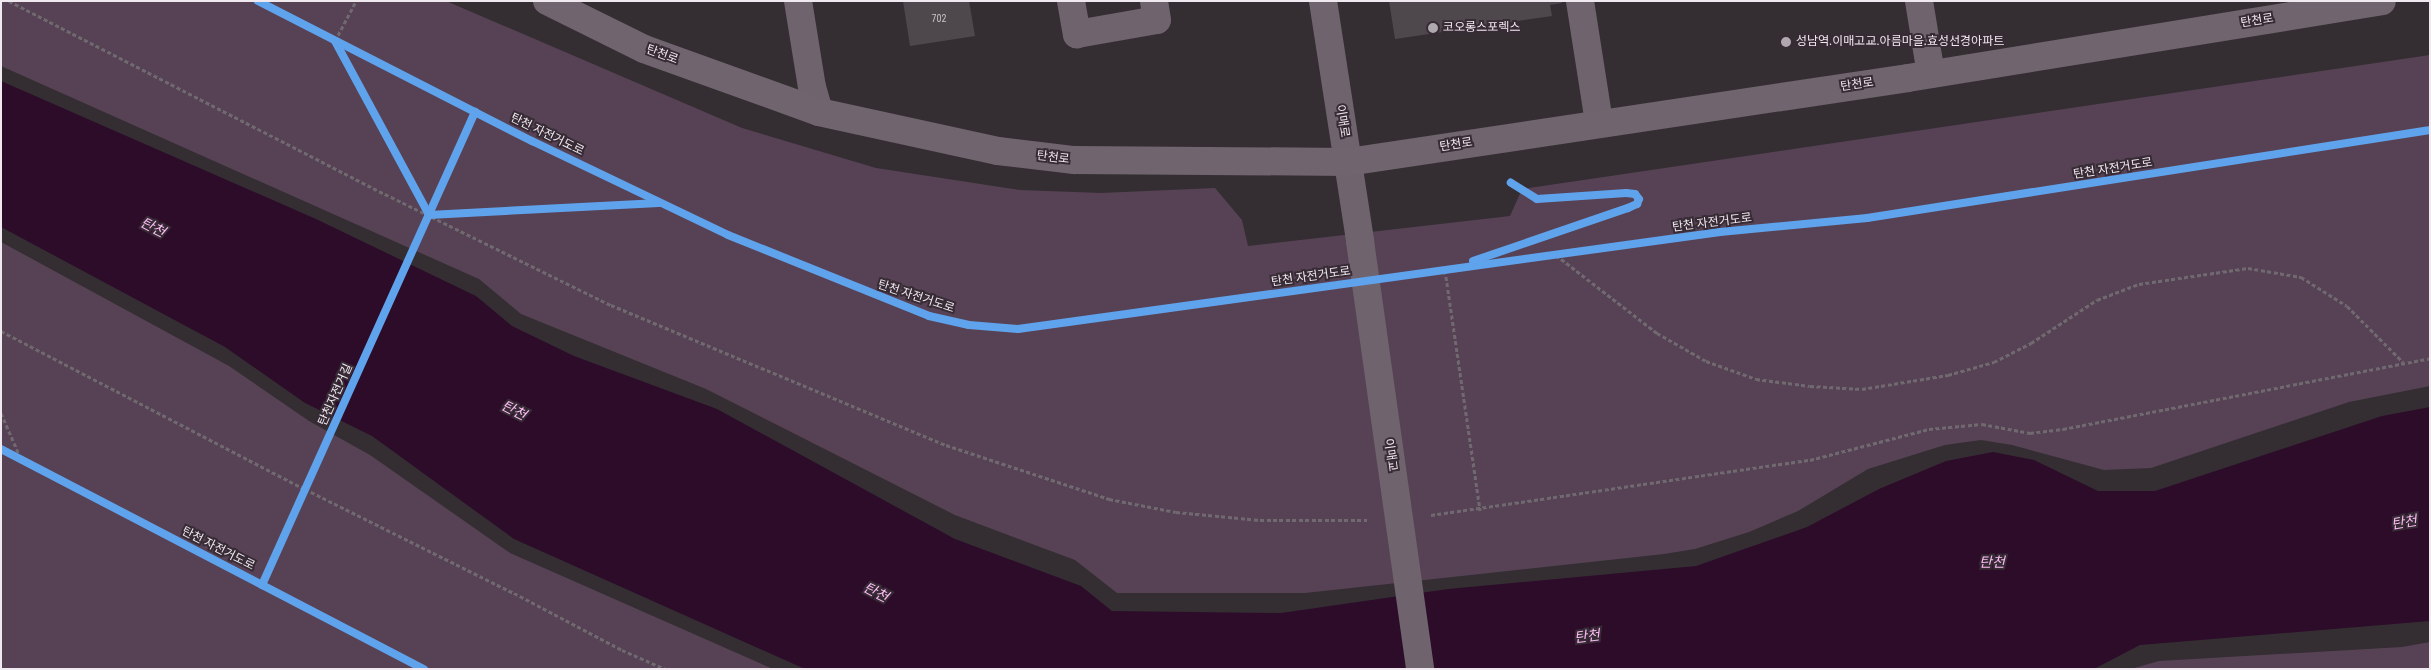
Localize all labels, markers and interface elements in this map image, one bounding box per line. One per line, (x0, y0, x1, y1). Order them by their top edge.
street label: 탄천로 (2240, 11, 2274, 31)
house number: 702 (932, 13, 946, 25)
place label: 코오롱스포렉스 (1443, 21, 1520, 35)
marker: 코오롱스포렉스 (1427, 22, 1439, 34)
place label: 성남역.이매고교.아름마을.효성선경아파트 (1796, 35, 2004, 49)
marker: 성남역.이매고교.아름마을.효성선경아파트 (1780, 36, 1792, 48)
street label: 탄천로 (644, 43, 680, 67)
street label: 탄천로 (1840, 76, 1874, 94)
street label: 이매로 (1332, 104, 1352, 138)
street label: 탄천 자전거도로 (508, 111, 586, 159)
street label: 탄천로 (1439, 135, 1473, 155)
street label: 탄천로 (1036, 149, 1070, 167)
street label: 탄천 자전거도로 (2072, 156, 2154, 182)
street label: 탄천 자전거도로 (1671, 211, 1753, 235)
water label: 탄천 (138, 214, 168, 240)
street label: 탄천 자전거도로 (1270, 264, 1352, 290)
street label: 탄천 자전거도로 (876, 278, 956, 316)
street label: 탄천자전거길 (316, 362, 356, 428)
water label: 탄천 (499, 397, 529, 423)
street label: 이매교 (1381, 438, 1399, 472)
water label: 탄천 (2390, 512, 2418, 532)
street label: 탄천 자전거도로 (179, 524, 257, 574)
water label: 탄천 (1979, 554, 2005, 570)
water label: 탄천 (861, 579, 891, 605)
water label: 탄천 (1573, 626, 1601, 646)

